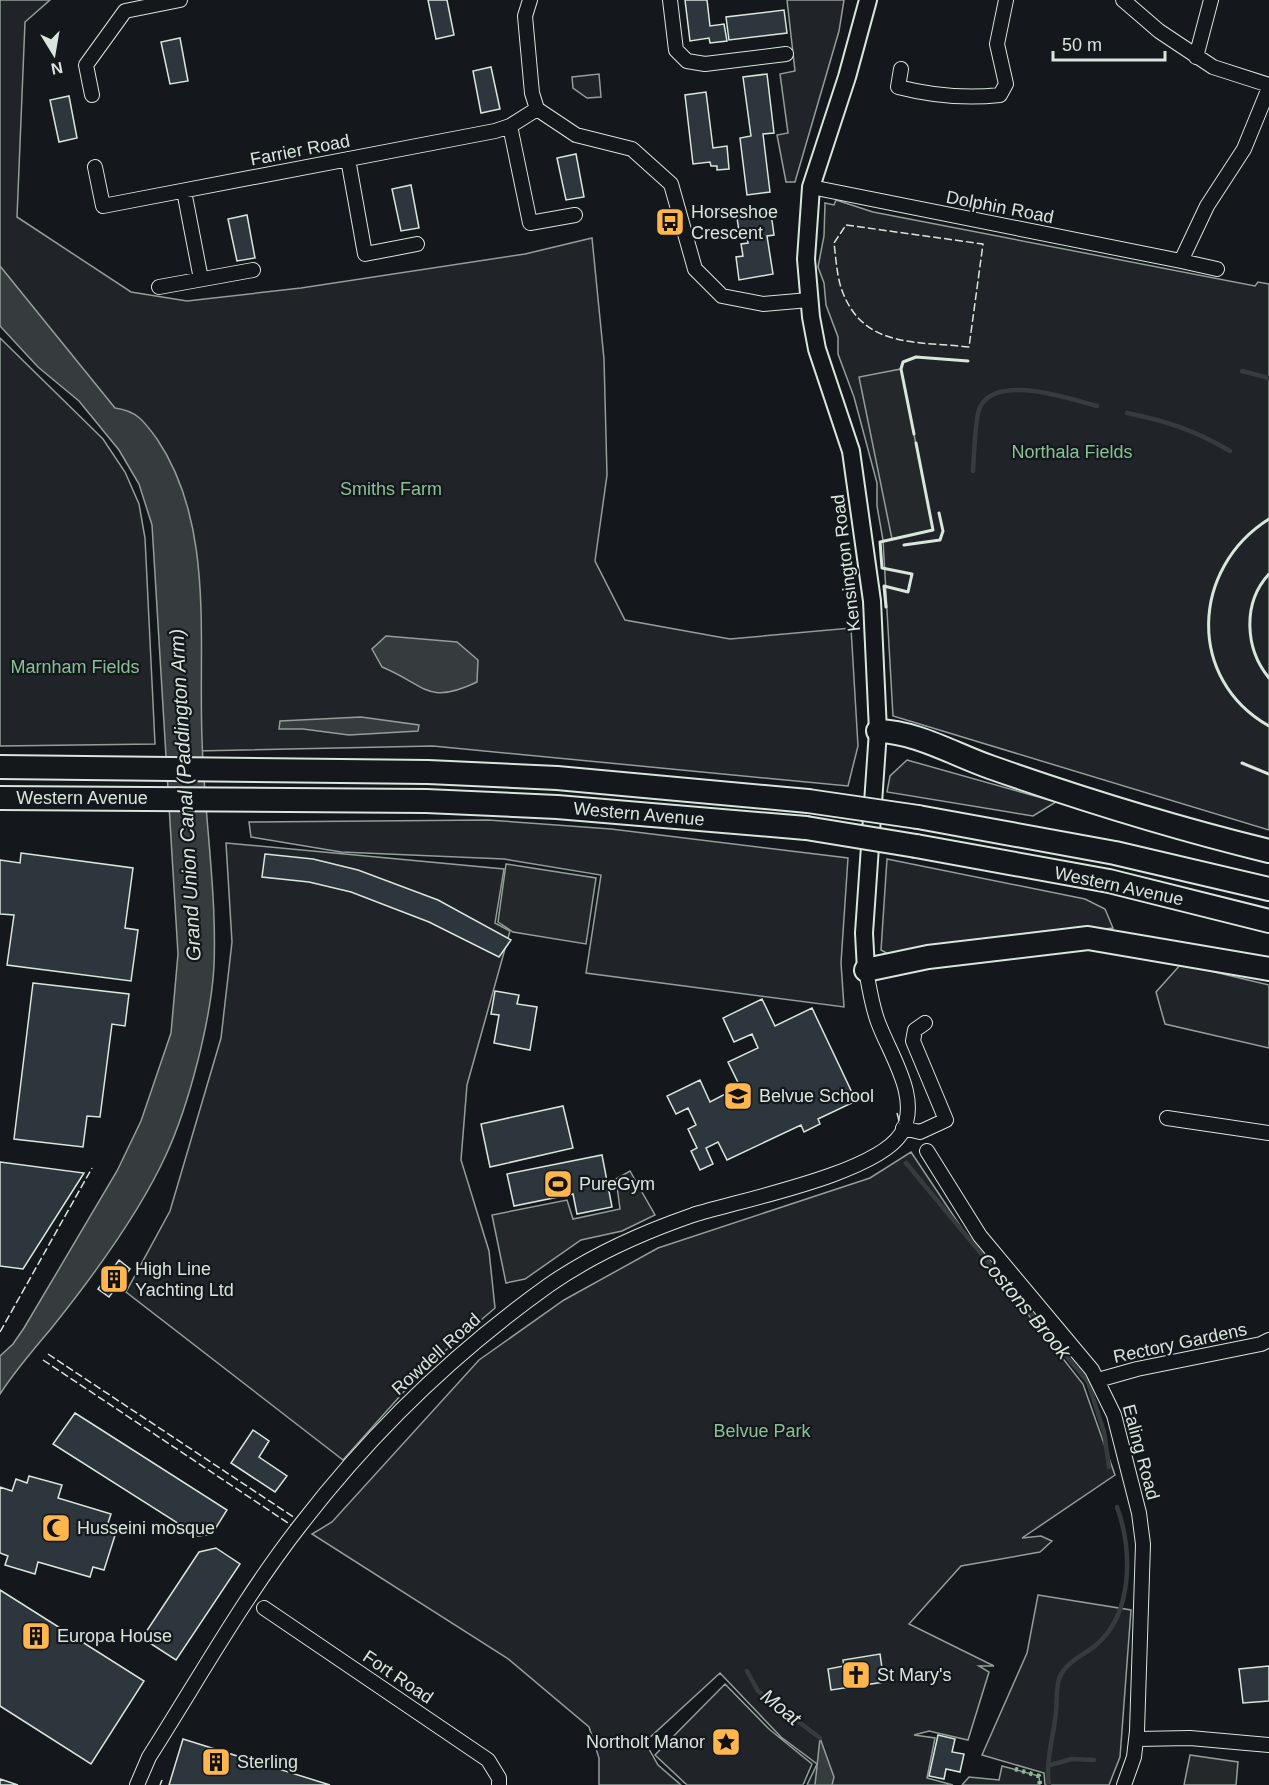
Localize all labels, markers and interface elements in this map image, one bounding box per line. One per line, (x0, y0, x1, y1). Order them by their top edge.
north arrow (24, 24, 84, 84)
scale bar (1053, 24, 1166, 62)
text: 50 m (1062, 35, 1102, 55)
text: N (49, 59, 64, 78)
street label: Farrier Road (249, 131, 351, 169)
street label: Dolphin Road (945, 187, 1055, 227)
place label: Horseshoe Crescent (691, 202, 778, 243)
bus stop icon: Horseshoe Crescent (654, 206, 686, 238)
park label: Northala Fields (1011, 442, 1133, 462)
park label: Smiths Farm (340, 479, 442, 499)
street label: Kensington Road (828, 493, 864, 633)
water label: Grand Union Canal (Paddington Arm) (165, 628, 205, 962)
park label: Marnham Fields (10, 657, 140, 677)
street label: Western Avenue (16, 788, 148, 808)
street label: Western Avenue (573, 798, 705, 830)
street label: Western Avenue (1053, 863, 1185, 909)
school or university icon: Belvue School (722, 1080, 754, 1112)
place label: Belvue School (759, 1086, 874, 1106)
sports icon: PureGym (542, 1168, 574, 1200)
place label: PureGym (579, 1174, 655, 1194)
water label: Costons Brook (974, 1249, 1076, 1364)
place label: High Line Yachting Ltd (135, 1259, 234, 1300)
building icon: High Line Yachting Ltd (98, 1263, 130, 1295)
street label: Rowdell Road (388, 1309, 484, 1399)
street label: Rectory Gardens (1111, 1319, 1249, 1367)
street label: Ealing Road (1119, 1402, 1163, 1502)
park label: Belvue Park (713, 1421, 812, 1441)
mosque icon: Husseini mosque (40, 1512, 72, 1544)
place label: Husseini mosque (77, 1518, 215, 1538)
building icon: Europa House (20, 1620, 52, 1652)
place label: Europa House (57, 1626, 172, 1646)
street label: Fort Road (359, 1646, 437, 1708)
church icon: St Mary's (840, 1659, 872, 1691)
place label: St Mary's (877, 1665, 951, 1685)
water label: Moat (757, 1684, 806, 1730)
place icon: Northolt Manor (710, 1726, 742, 1758)
place label: Northolt Manor (586, 1732, 705, 1752)
building icon: Sterling (200, 1746, 232, 1778)
place label: Sterling (237, 1752, 298, 1772)

